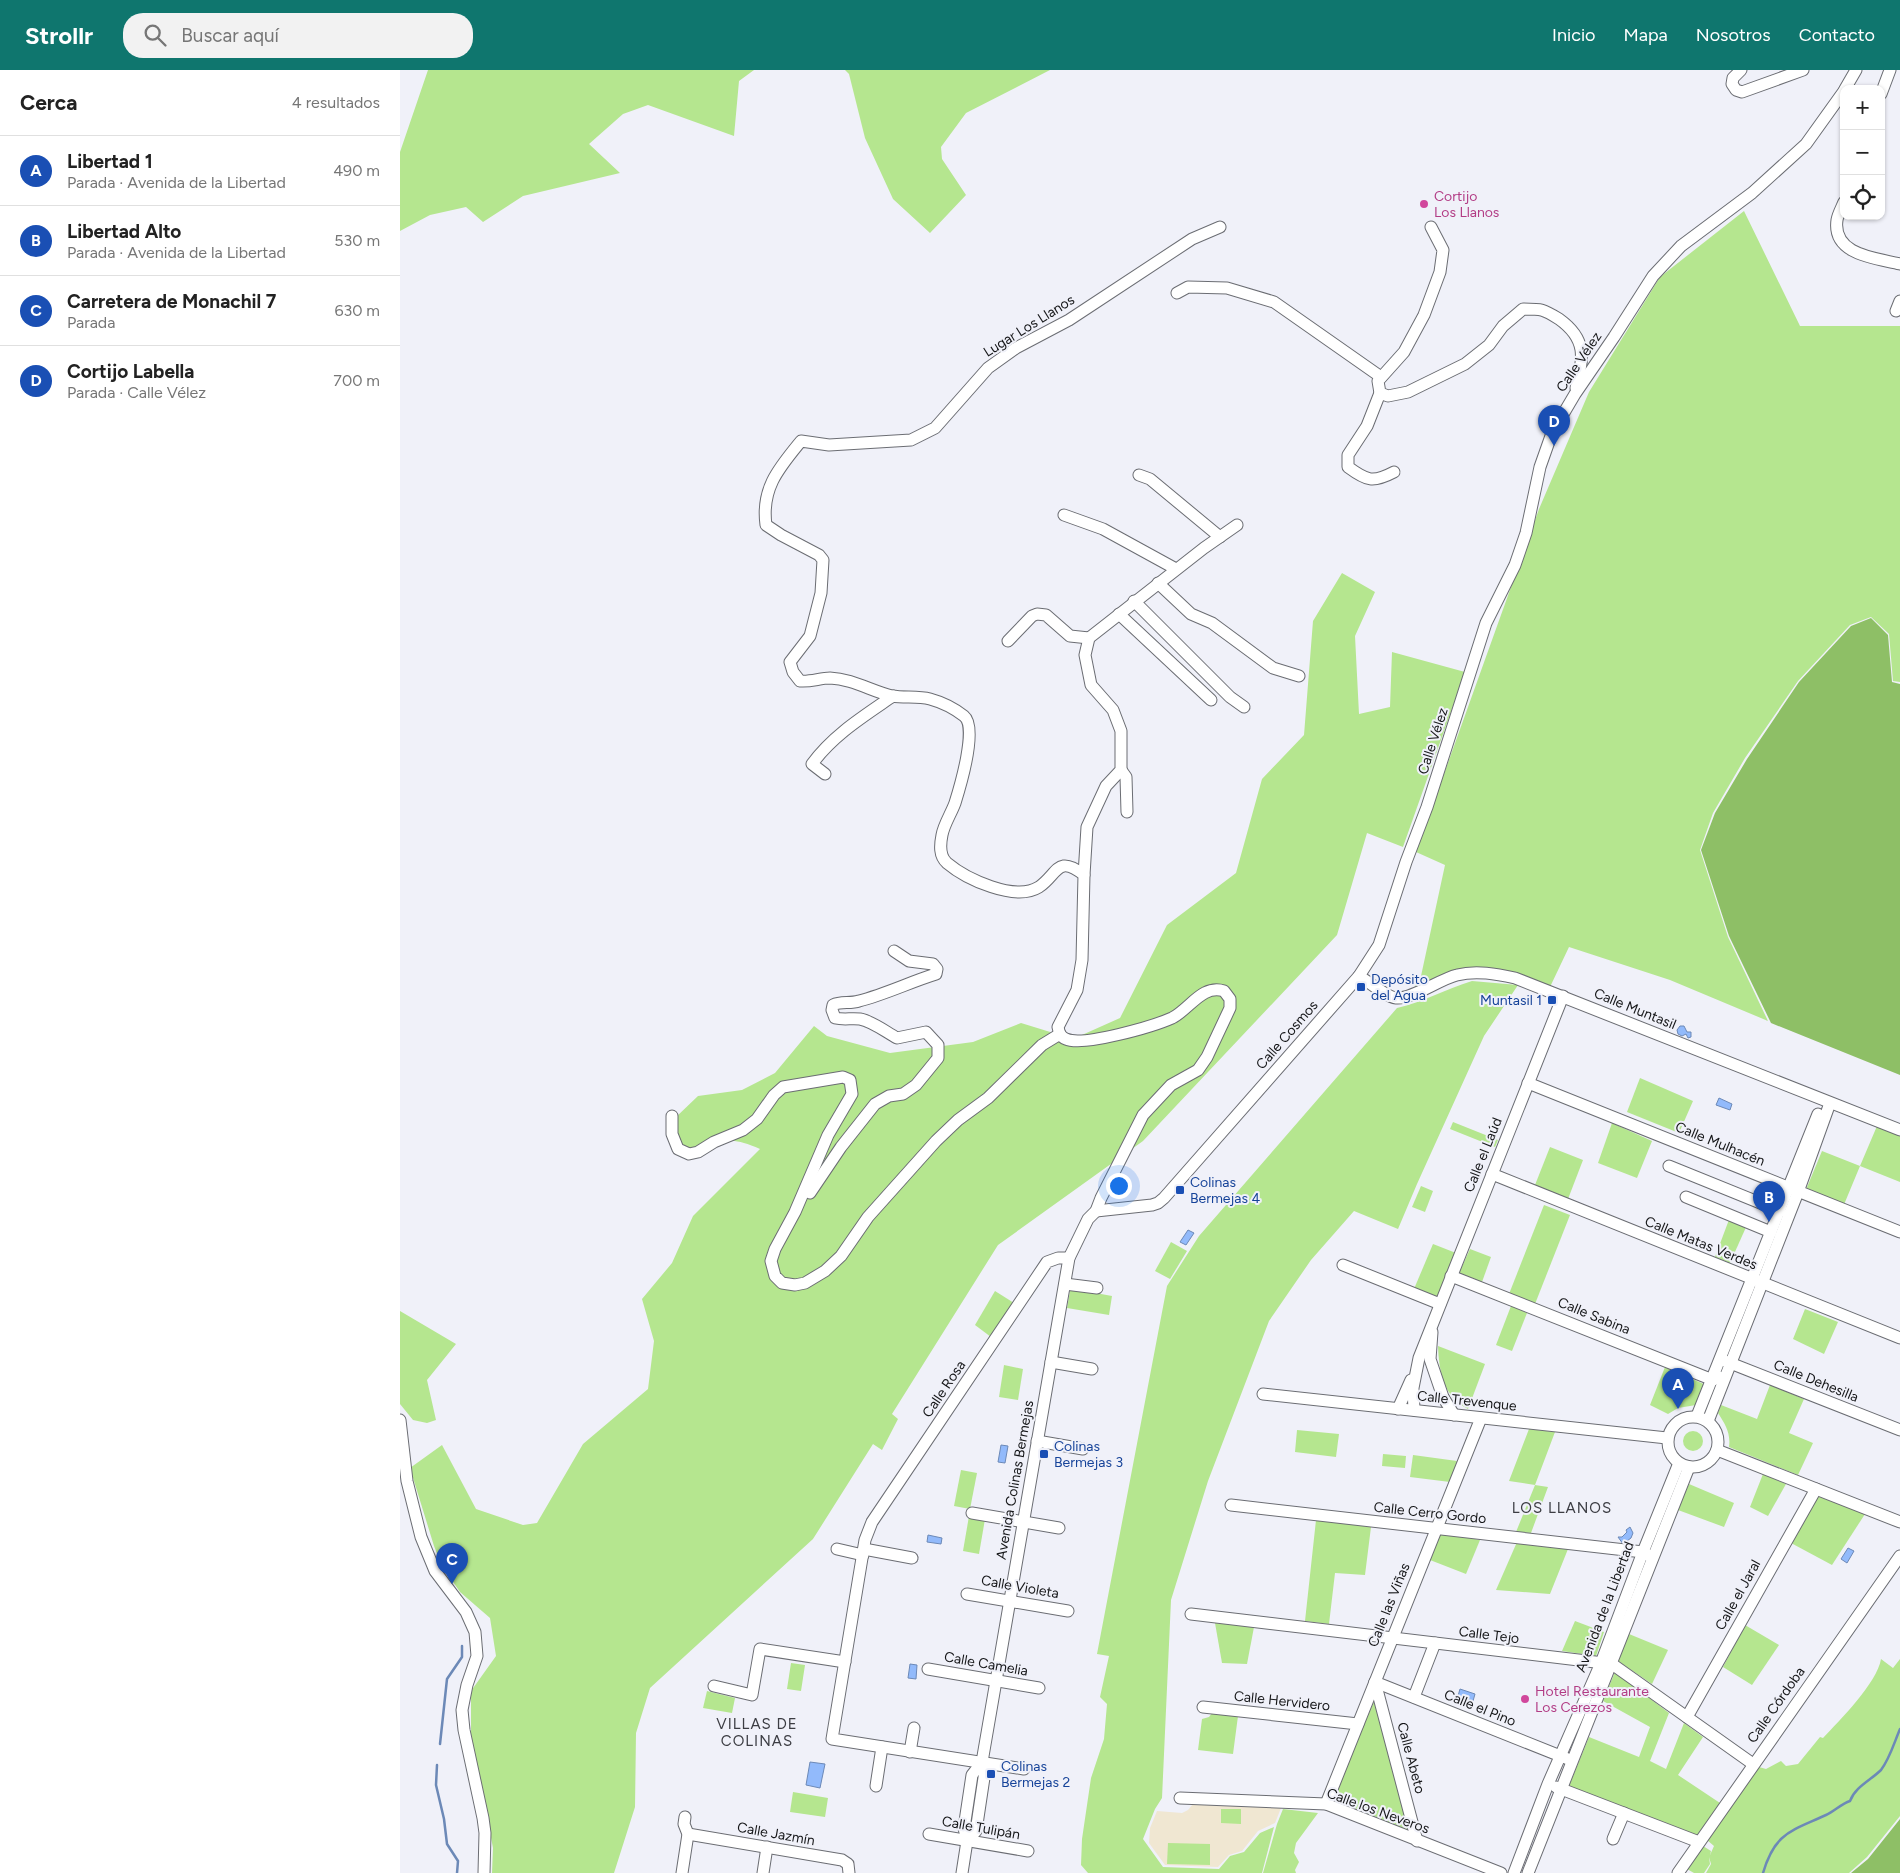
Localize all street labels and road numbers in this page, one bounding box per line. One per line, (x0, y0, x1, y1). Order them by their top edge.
street label: Lugar Los Llanos (980, 291, 1078, 361)
street label: Calle Vélez (1553, 329, 1605, 395)
street label: Calle Vélez (1414, 705, 1452, 776)
street label: Calle Muntasil (1591, 985, 1679, 1033)
street label: Calle Cosmos (1252, 997, 1322, 1073)
street label: Calle el Laúd (1460, 1115, 1506, 1195)
street label: Calle Mulhacén (1673, 1118, 1768, 1170)
street label: Calle Matas Verdes (1642, 1213, 1760, 1273)
street label: Calle Sabina (1555, 1294, 1633, 1338)
street label: Calle Dehesilla (1771, 1356, 1861, 1406)
street label: Calle Rosa (919, 1357, 969, 1421)
street label: Calle Trevenque (1416, 1387, 1518, 1415)
street label: Avenida Colinas Bermejas (993, 1399, 1037, 1561)
street label: Calle Cerro Gordo (1373, 1499, 1487, 1527)
street label: Avenida de la Libertad (1572, 1539, 1638, 1675)
street label: Calle el Jaral (1712, 1557, 1764, 1633)
street label: Calle las Viñas (1364, 1560, 1414, 1650)
street label: Calle Violeta (980, 1572, 1060, 1602)
street label: Calle Tejo (1458, 1623, 1520, 1647)
street label: Calle Camelia (943, 1648, 1029, 1680)
street label: Calle Córdoba (1743, 1664, 1809, 1746)
street label: Calle el Pino (1442, 1686, 1518, 1730)
street label: Calle Hervidero (1233, 1687, 1331, 1715)
street label: Calle Abeto (1393, 1720, 1429, 1796)
street label: Calle los Neveros (1324, 1785, 1432, 1837)
street label: Calle Tulipán (941, 1813, 1022, 1843)
street label: Calle Jazmín (736, 1819, 816, 1849)

